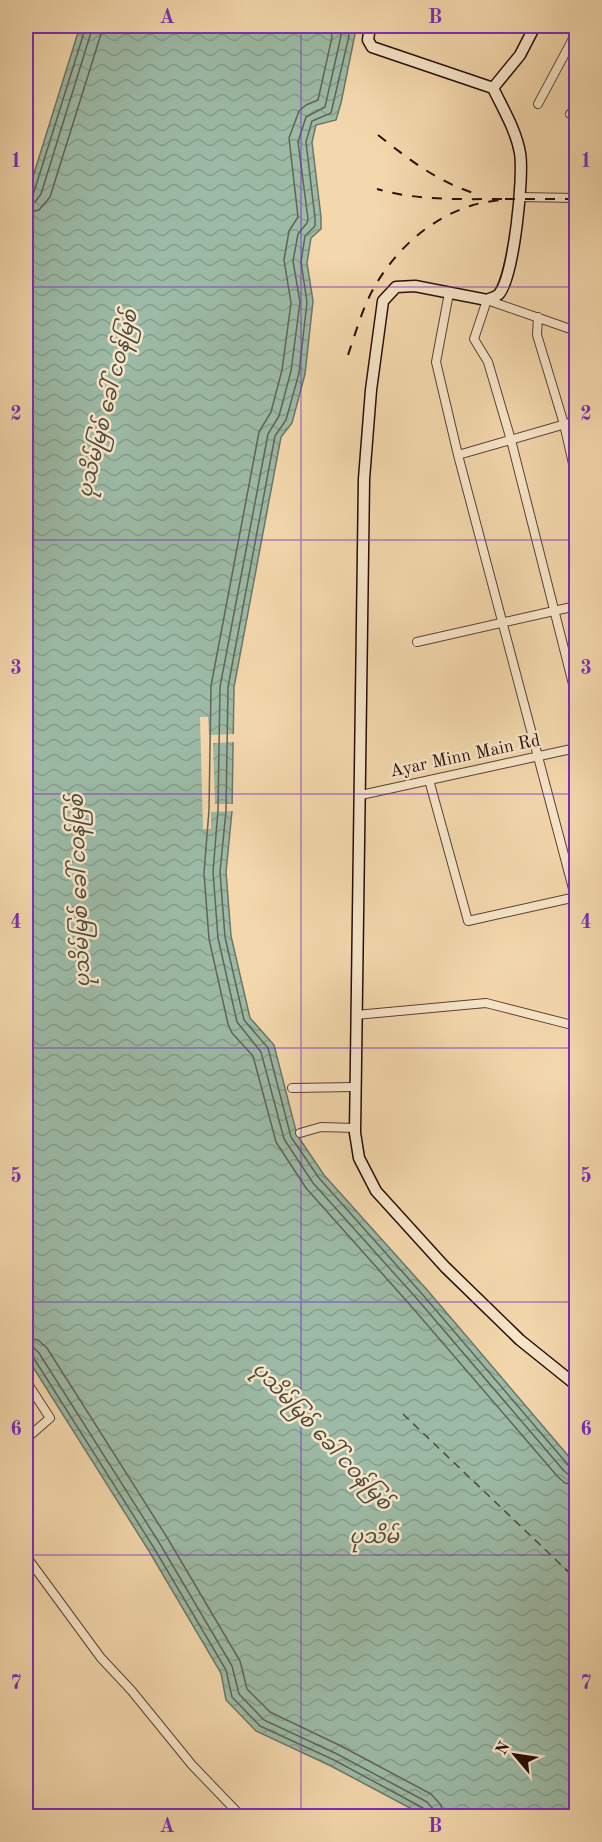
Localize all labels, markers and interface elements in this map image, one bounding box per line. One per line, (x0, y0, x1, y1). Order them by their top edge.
text: A (159, 8, 175, 28)
text: B (428, 8, 442, 28)
text: 1 (10, 152, 22, 172)
text: 1 (580, 152, 592, 172)
water label: ပုသိမ်မြစ် ခေါ် ငဝန်မြစ် (70, 305, 147, 501)
text: 2 (10, 405, 22, 425)
text: 2 (580, 405, 592, 425)
text: 3 (10, 659, 22, 679)
text: 3 (580, 659, 592, 679)
street label: Ayar Minn Main Rd (388, 731, 542, 781)
water label: ပုသိမ်မြစ် ခေါ် ငဝန်မြစ် (62, 792, 99, 988)
text: 4 (10, 913, 22, 933)
text: 4 (580, 913, 592, 933)
text: 5 (10, 1166, 22, 1187)
text: 5 (580, 1166, 592, 1187)
water label: ပုသိမ်မြစ် ခေါ် ငဝန်မြစ် (244, 1355, 400, 1519)
text: 6 (10, 1420, 22, 1440)
text: 6 (580, 1420, 592, 1440)
water label: ပုသိမ် (349, 1522, 400, 1553)
text: 7 (10, 1674, 22, 1694)
text: 7 (580, 1674, 592, 1694)
north arrow (485, 1725, 545, 1785)
text: N (494, 1739, 514, 1758)
text: A (159, 1817, 175, 1837)
text: B (428, 1817, 442, 1837)

